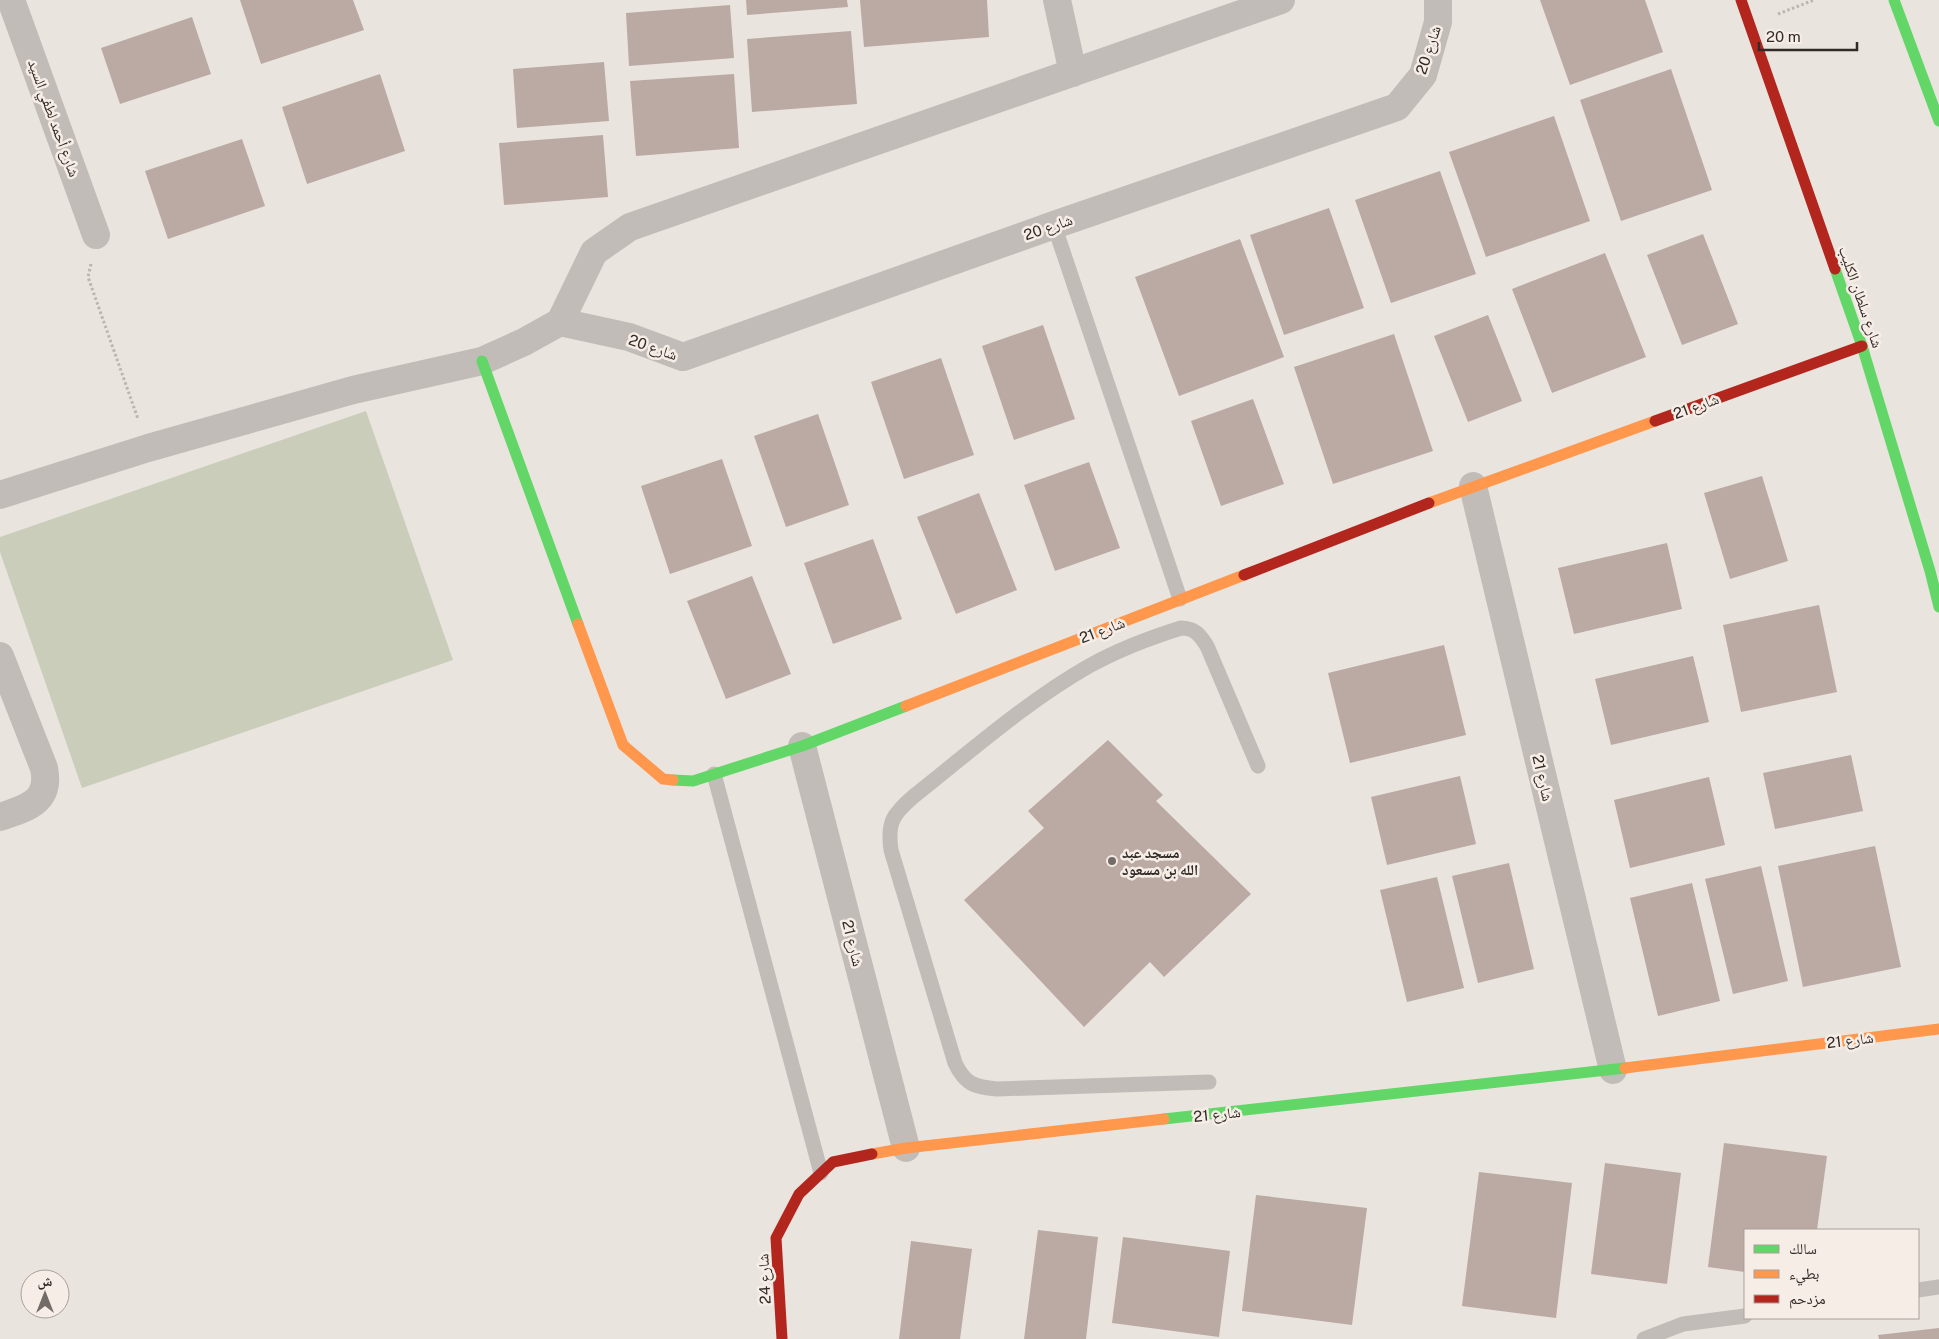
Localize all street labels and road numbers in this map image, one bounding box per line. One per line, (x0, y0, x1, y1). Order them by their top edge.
street label: شارع 20 (1412, 23, 1446, 77)
street label: شارع أحمد لطفي السيد (21, 57, 83, 180)
street label: شارع 20 (1021, 211, 1075, 245)
street label: شارع سلطان الكليب (1834, 244, 1886, 351)
street label: شارع 20 (626, 331, 680, 365)
street label: شارع 21 (1671, 390, 1722, 424)
street label: شارع 21 (1077, 614, 1128, 648)
street label: شارع 21 (1527, 753, 1557, 803)
street label: شارع 21 (837, 918, 867, 969)
street label: شارع 21 (1826, 1029, 1875, 1053)
street label: شارع 21 (1193, 1103, 1242, 1127)
street label: شارع 24 (754, 1253, 776, 1305)

